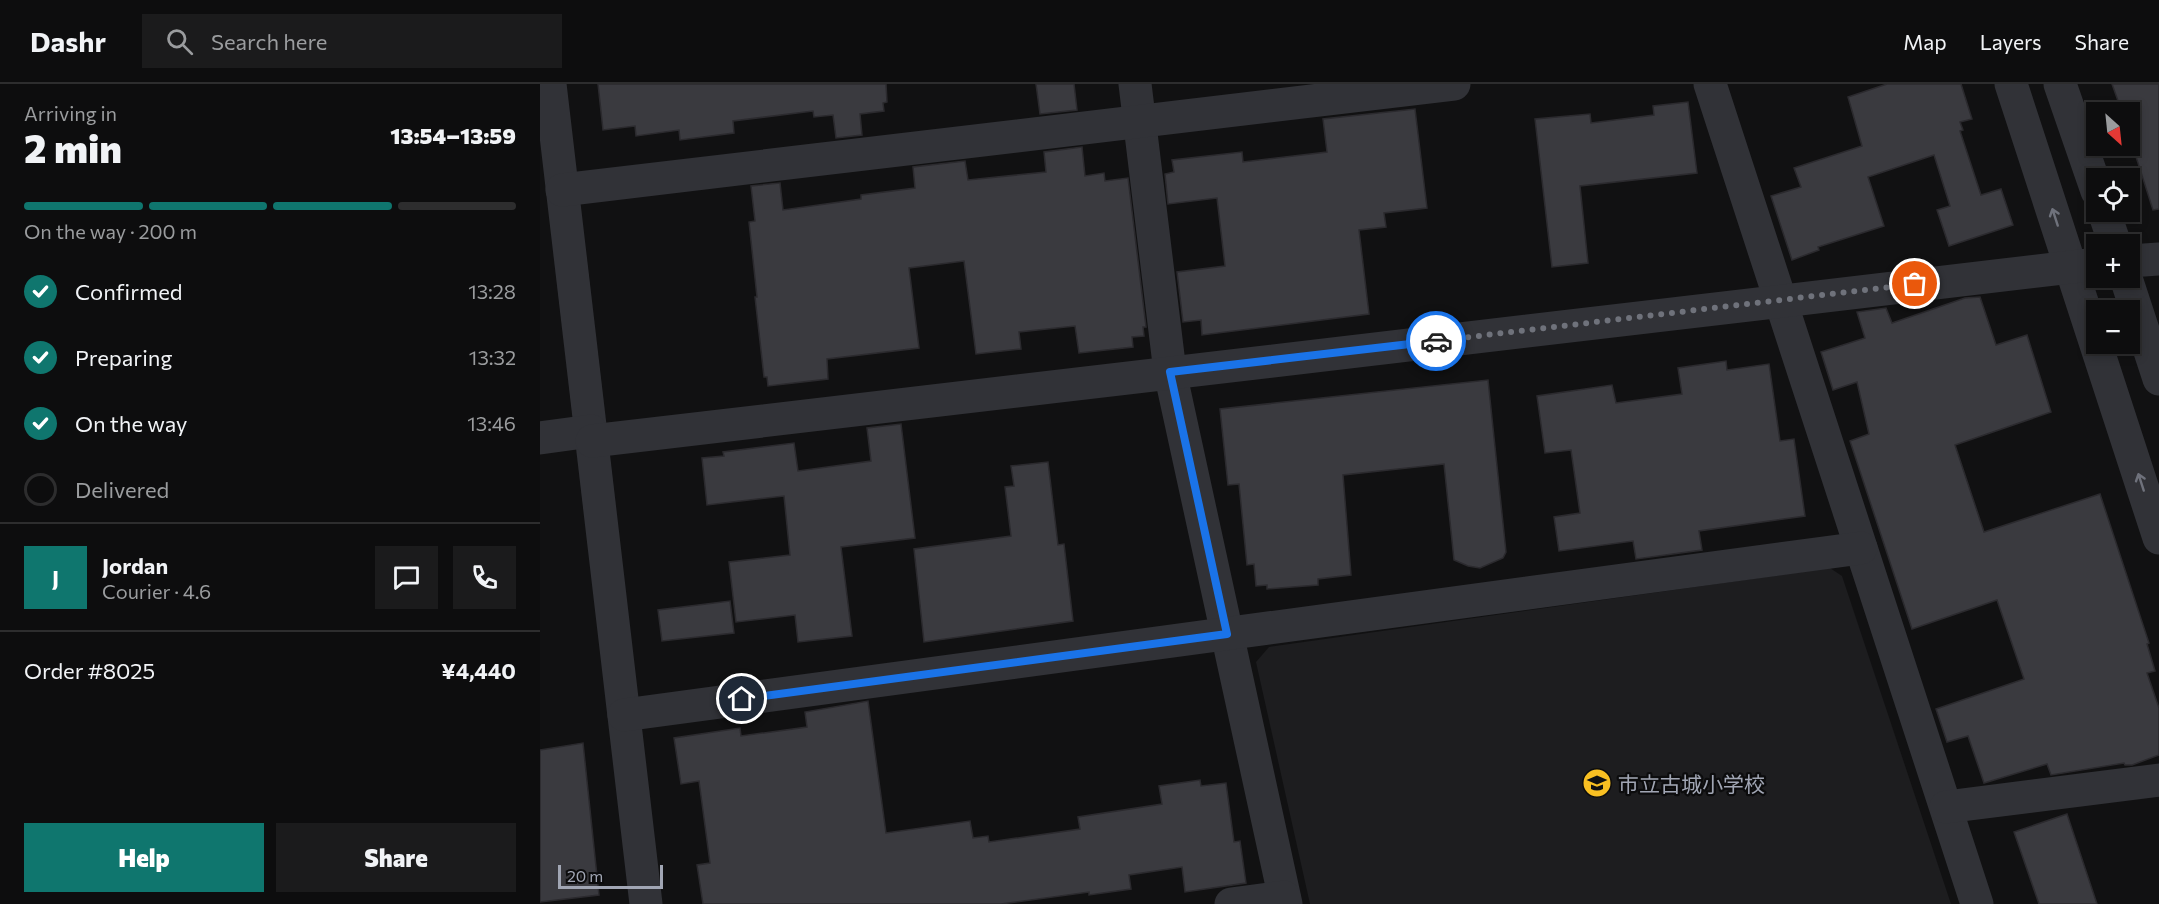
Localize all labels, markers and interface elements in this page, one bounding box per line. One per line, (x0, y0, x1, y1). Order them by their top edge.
search box (142, 14, 562, 68)
text: Dashr (30, 24, 106, 58)
icon: search (163, 25, 196, 58)
text: Search here (211, 28, 327, 55)
text: Map (1903, 29, 1947, 54)
text: Layers (1980, 29, 2042, 54)
text: Share (2075, 29, 2129, 54)
text: Arriving in (24, 101, 117, 125)
north arrow (2086, 102, 2140, 156)
map controls (2086, 102, 2140, 354)
text: 13:54–13:59 (390, 122, 516, 149)
text: 2 min (24, 123, 122, 171)
button: locate (2086, 168, 2140, 222)
one-way arrow (2048, 208, 2059, 227)
text: On the way · 200 m (24, 219, 197, 243)
button: + (2086, 234, 2140, 288)
pin (1889, 258, 1940, 309)
icon: bag (1898, 267, 1931, 300)
icon: check (24, 275, 57, 308)
text: Confirmed (75, 278, 182, 305)
text: 13:28 (468, 279, 516, 303)
button: − (2086, 300, 2140, 354)
courier (1406, 311, 1466, 371)
icon: car (1420, 325, 1453, 358)
icon: check (24, 341, 57, 374)
text: Preparing (75, 344, 172, 371)
text: 13:32 (469, 345, 516, 369)
icon: check (24, 407, 57, 440)
text: On the way (75, 410, 187, 437)
text: 13:46 (467, 411, 516, 435)
one-way arrow (2135, 473, 2146, 492)
text: Delivered (75, 476, 169, 503)
button: chat (375, 546, 438, 609)
button: phone (453, 546, 516, 609)
text: Jordan (102, 552, 168, 579)
text: J (52, 564, 59, 591)
text: Courier · 4.6 (102, 579, 211, 603)
text: Order #8025 (24, 657, 155, 684)
text: ¥4,440 (441, 657, 516, 684)
pin (716, 673, 767, 724)
icon: home (725, 682, 758, 715)
school or university icon: 市立古城小学校 (1581, 767, 1613, 799)
place label: 市立古城小学校 (1618, 771, 1765, 796)
button: Help (24, 823, 264, 892)
button: Share (276, 823, 516, 892)
scale bar (558, 862, 663, 890)
text: 20 m (567, 866, 603, 885)

